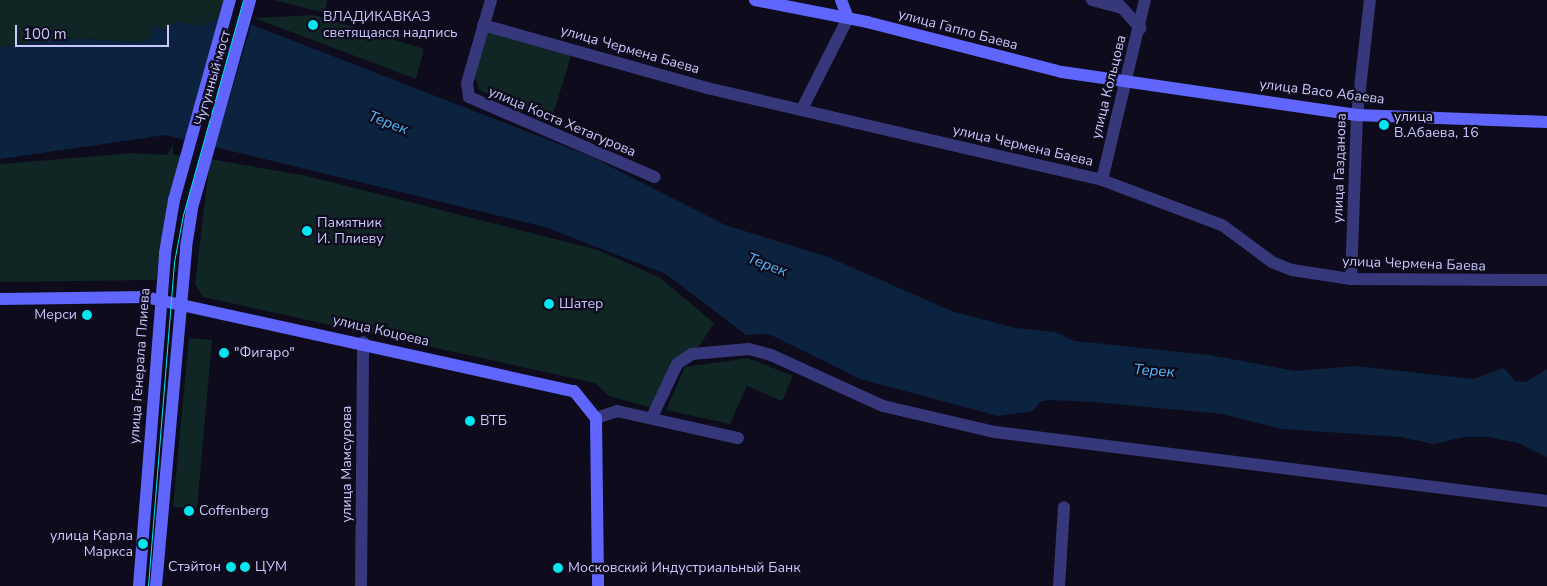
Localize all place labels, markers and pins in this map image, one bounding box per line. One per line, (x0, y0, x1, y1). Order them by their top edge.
place label: ВЛАДИКАВКАЗ светящаяся надпись (323, 9, 458, 41)
marker: ВЛАДИКАВКАЗ светящаяся надпись (307, 19, 319, 31)
place label: улица В.Абаева, 16 (1394, 109, 1479, 142)
marker: улица В.Абаева, 16 (1378, 119, 1390, 131)
place label: Памятник И. Плиеву (317, 215, 384, 248)
marker: Памятник И. Плиеву (301, 225, 313, 237)
place label: Шатер (559, 296, 603, 312)
marker: Шатер (543, 298, 555, 310)
place label: Мерси (34, 307, 77, 323)
marker: Мерси (81, 309, 93, 321)
place label: "Фигаро" (234, 345, 295, 361)
marker: "Фигаро" (218, 347, 230, 359)
place label: ВТБ (480, 413, 507, 429)
marker: ВТБ (464, 415, 476, 427)
place label: Coffenberg (199, 503, 269, 519)
marker: Coffenberg (183, 505, 195, 517)
place label: улица Карла Маркса (50, 528, 133, 560)
marker: улица Карла Маркса (137, 538, 149, 550)
place label: Стэйтон (168, 559, 221, 575)
place label: ЦУМ (255, 559, 287, 575)
place label: Московский Индустриальный Банк (568, 560, 801, 576)
marker: Стэйтон (225, 561, 237, 573)
marker: ЦУМ (239, 561, 251, 573)
marker: Московский Индустриальный Банк (552, 562, 564, 574)

